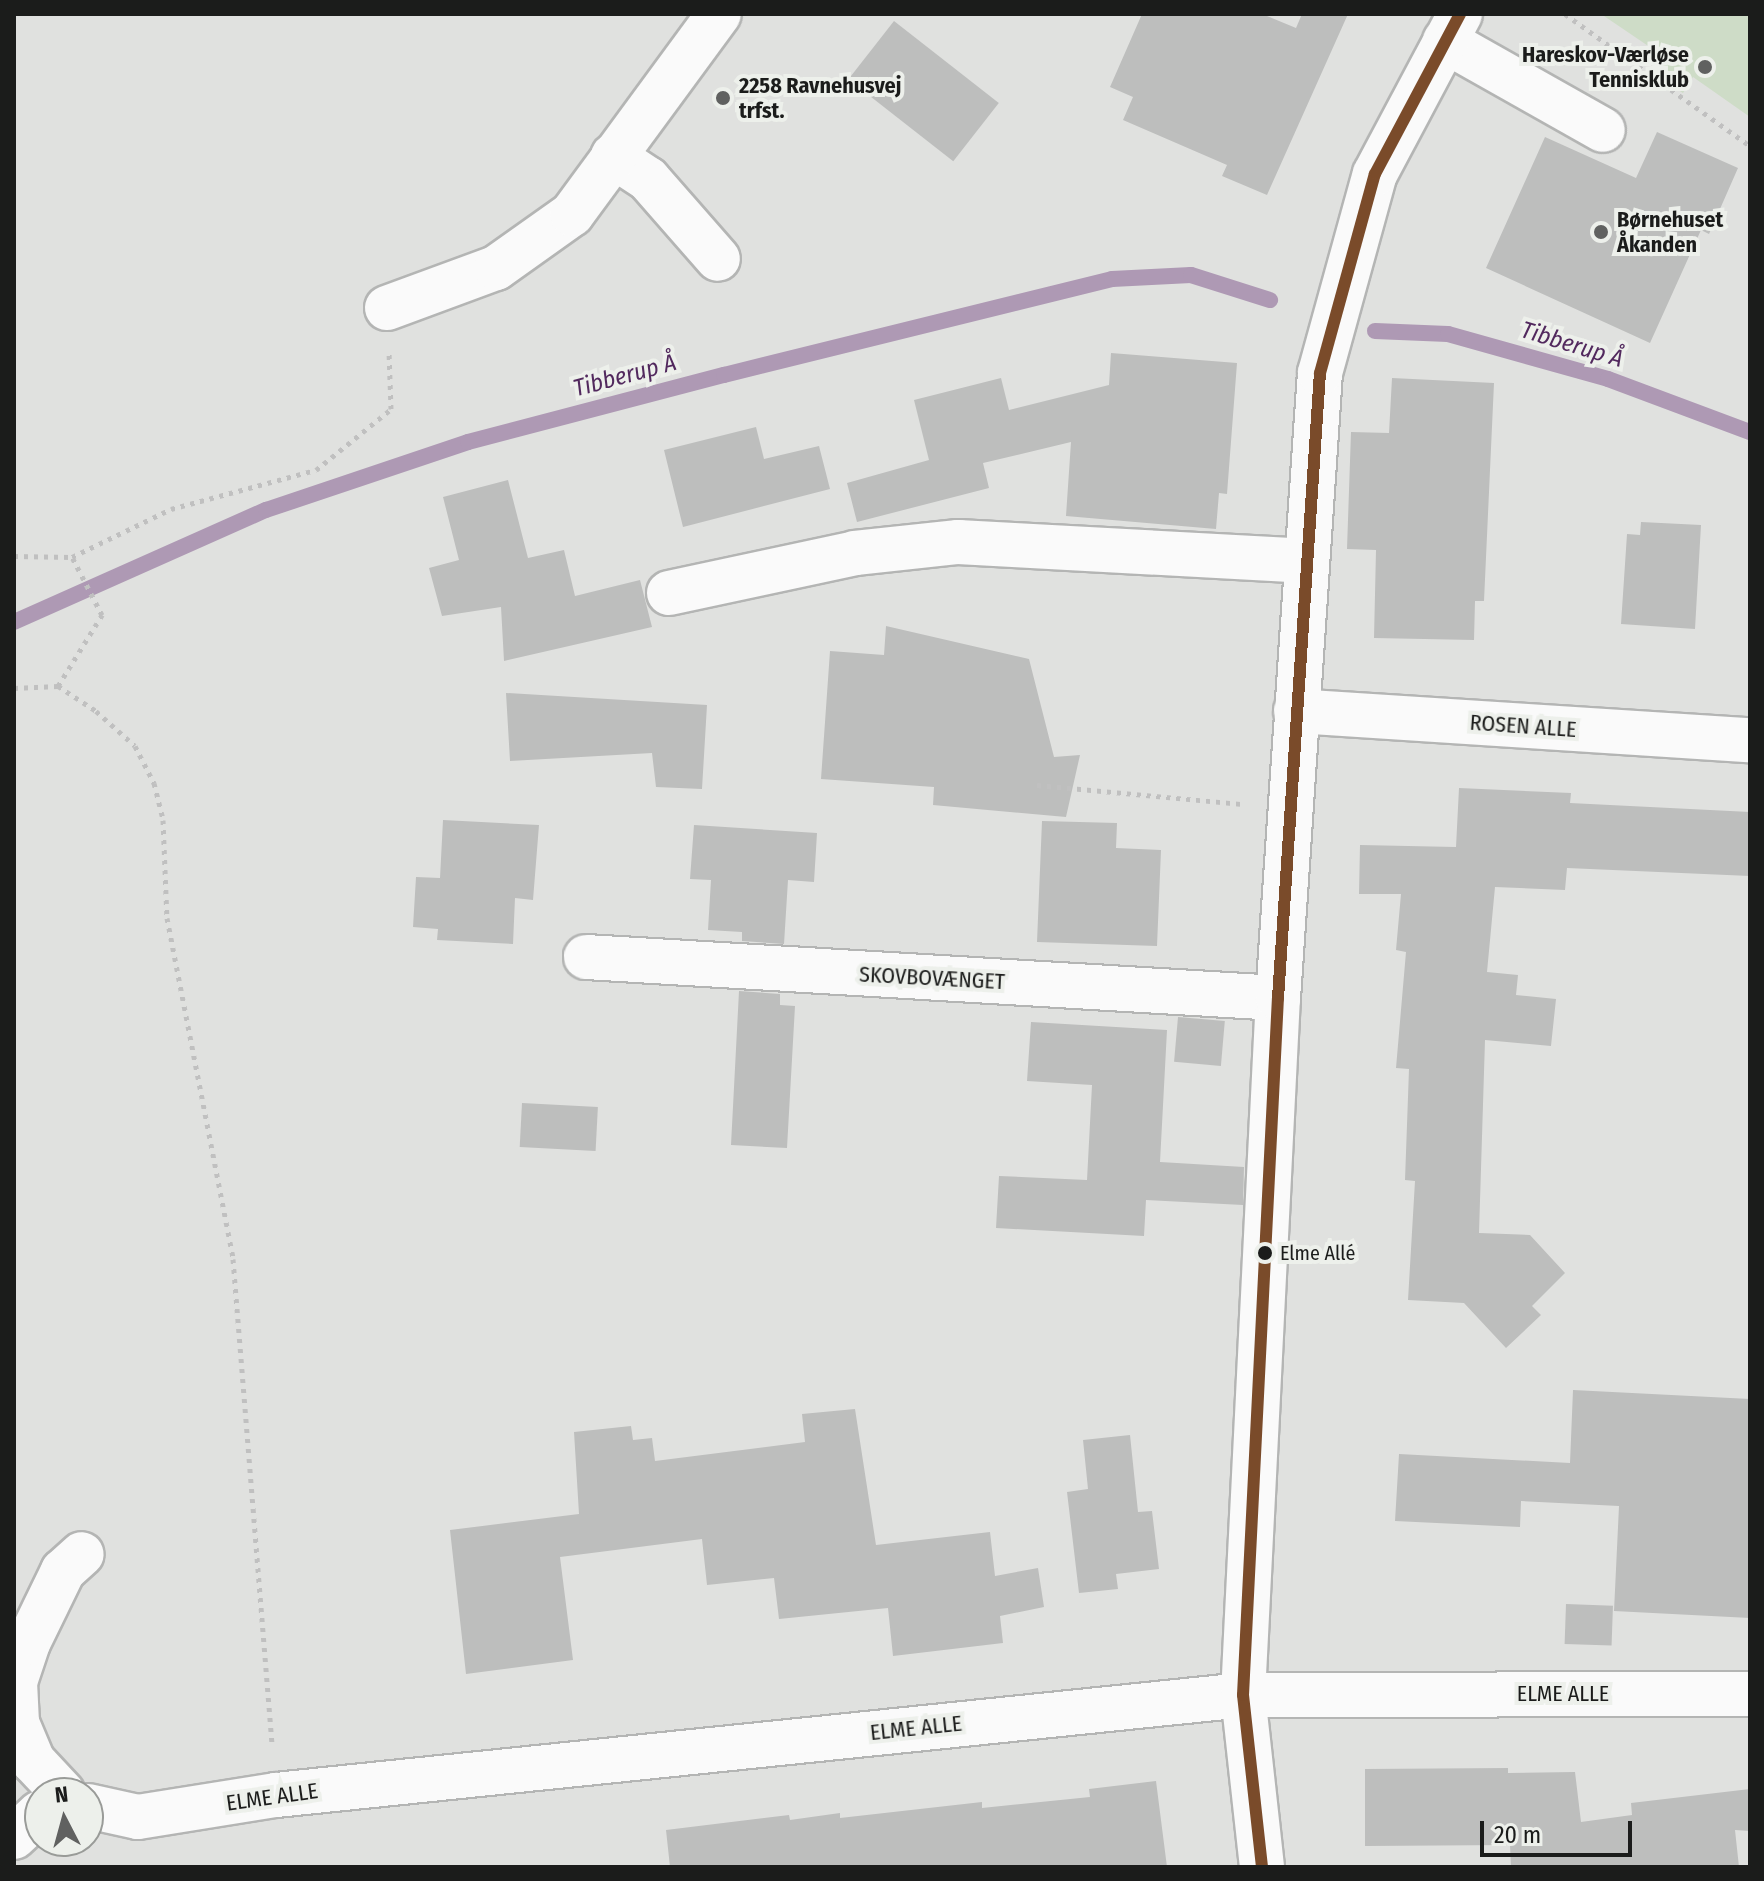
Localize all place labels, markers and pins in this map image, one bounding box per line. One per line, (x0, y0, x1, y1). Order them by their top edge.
place label: Hareskov-Værløse Tennisklub (1522, 41, 1689, 92)
marker: Hareskov-Værløse Tennisklub (1696, 58, 1714, 76)
place label: 2258 Ravnehusvej trfst. (739, 72, 901, 124)
marker: 2258 Ravnehusvej trfst. (714, 89, 732, 107)
place label: Børnehuset Åkanden (1617, 206, 1723, 258)
marker: Børnehuset Åkanden (1592, 223, 1610, 241)
place label: Elme Allé (1280, 1241, 1355, 1265)
marker: Elme Allé (1257, 1245, 1273, 1261)

